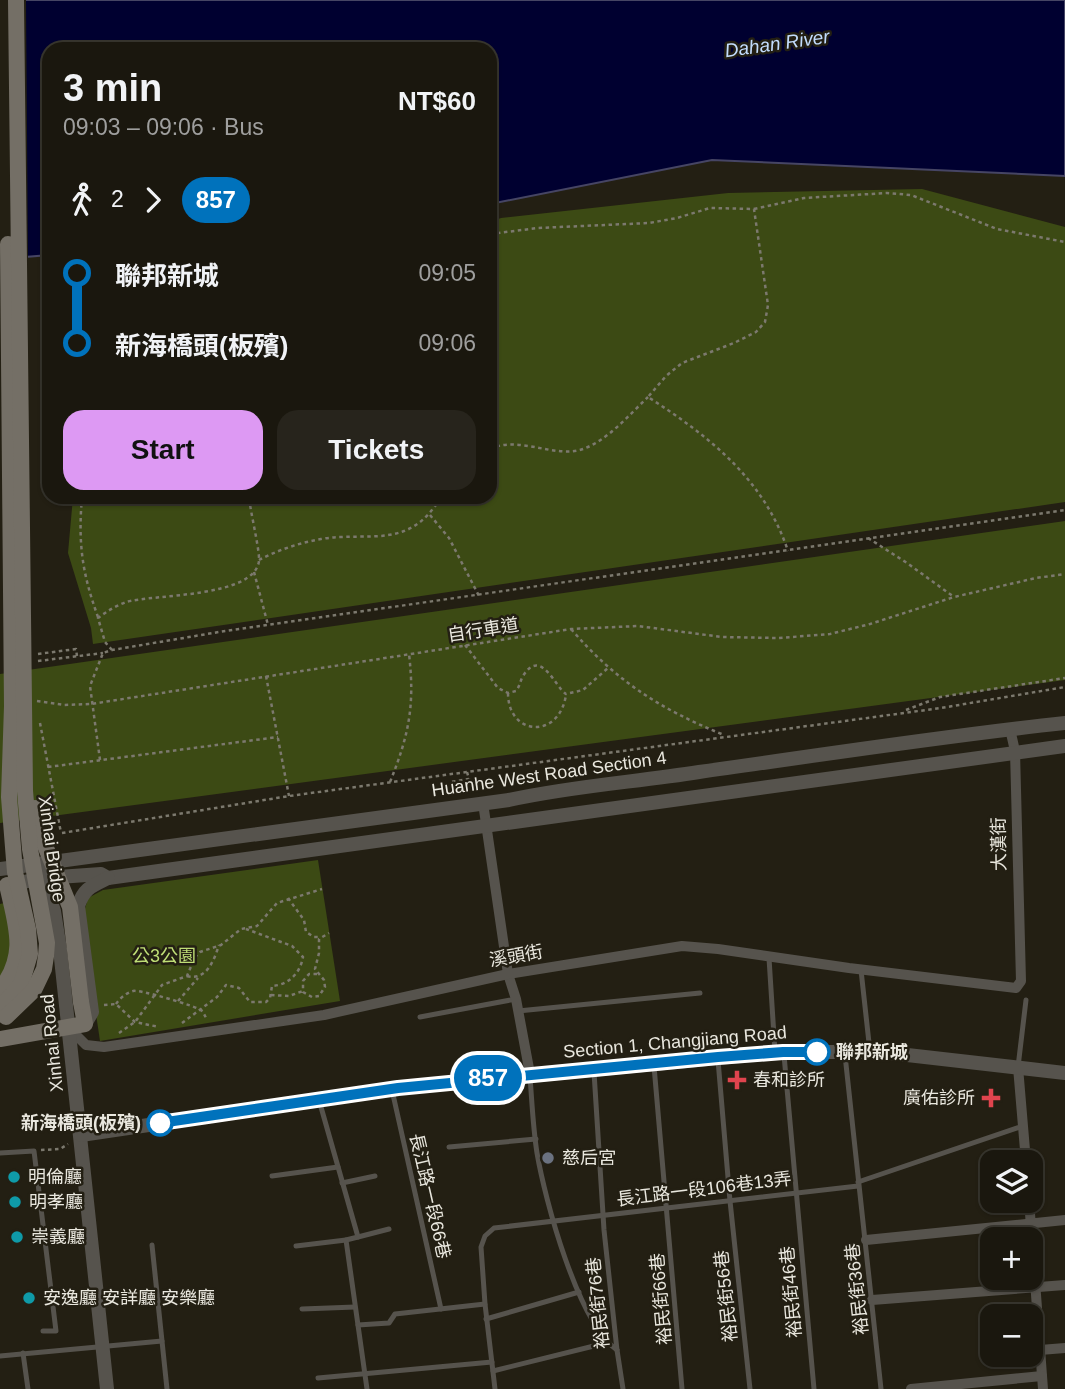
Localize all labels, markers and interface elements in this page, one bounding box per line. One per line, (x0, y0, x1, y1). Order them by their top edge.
water label: Dahan River (723, 26, 831, 61)
text: 3 min (63, 67, 162, 109)
text: NT$60 (398, 86, 476, 116)
text: 09:03 – 09:06 · Bus (63, 114, 264, 140)
icon: walk (63, 181, 101, 219)
icon: forward (134, 181, 172, 219)
text: 2 (111, 186, 124, 212)
text: 857 (196, 186, 236, 213)
text: 09:05 (418, 260, 476, 286)
text: 聯邦新城 (115, 261, 219, 291)
text: 09:06 (418, 330, 476, 356)
text: 新海橋頭(板殯) (115, 331, 288, 361)
button: Start (63, 410, 263, 490)
button: Tickets (277, 410, 476, 490)
street label: 自行車道 (446, 614, 520, 646)
street label: Huanhe West Road Section 4 (430, 748, 668, 800)
street label: Xinhai Bridge (35, 795, 69, 903)
street label: 大漢街 (989, 817, 1009, 871)
street label: 溪頭街 (488, 941, 544, 971)
park label: 公3公園 (132, 946, 196, 966)
street label: Xinhai Road (37, 993, 67, 1093)
street label: Section 1, Changjiang Road (562, 1022, 788, 1062)
marker: 聯邦新城 (804, 1039, 830, 1065)
place label: 聯邦新城 (836, 1042, 908, 1062)
line badge: 857 (448, 1055, 528, 1101)
text: 857 (468, 1064, 508, 1091)
marker: 春和診所 (727, 1070, 747, 1090)
place label: 春和診所 (753, 1070, 825, 1090)
place label: 廣佑診所 (903, 1088, 975, 1108)
marker: 廣佑診所 (981, 1088, 1001, 1108)
marker: 新海橋頭(板殯) (147, 1110, 173, 1136)
place label: 新海橋頭(板殯) (21, 1113, 141, 1133)
street label: 長江路一段66巷 (406, 1131, 454, 1261)
place label: 慈后宮 (562, 1148, 616, 1168)
marker: 慈后宮 (540, 1150, 556, 1166)
map controls (980, 1150, 1043, 1367)
button: layers (980, 1150, 1043, 1213)
place label: 明倫廳 (28, 1167, 82, 1187)
street label: 長江路一段106巷13弄 (615, 1168, 793, 1210)
marker: 明倫廳 (6, 1169, 22, 1185)
place label: 明孝廳 (29, 1192, 83, 1212)
marker: 明孝廳 (7, 1194, 23, 1210)
place label: 崇義廳 (31, 1227, 85, 1247)
button: + (980, 1227, 1043, 1290)
marker: 崇義廳 (9, 1229, 25, 1245)
street label: 裕民街36巷 (842, 1242, 872, 1336)
street label: 裕民街46巷 (777, 1245, 805, 1339)
street label: 裕民街56巷 (711, 1249, 741, 1343)
street label: 裕民街66巷 (647, 1252, 675, 1346)
street label: 裕民街76巷 (583, 1256, 613, 1350)
place label: 安逸廳 安詳廳 安樂廳 (43, 1288, 215, 1308)
marker: 安逸廳 安詳廳 安樂廳 (21, 1290, 37, 1306)
button: − (980, 1304, 1043, 1367)

